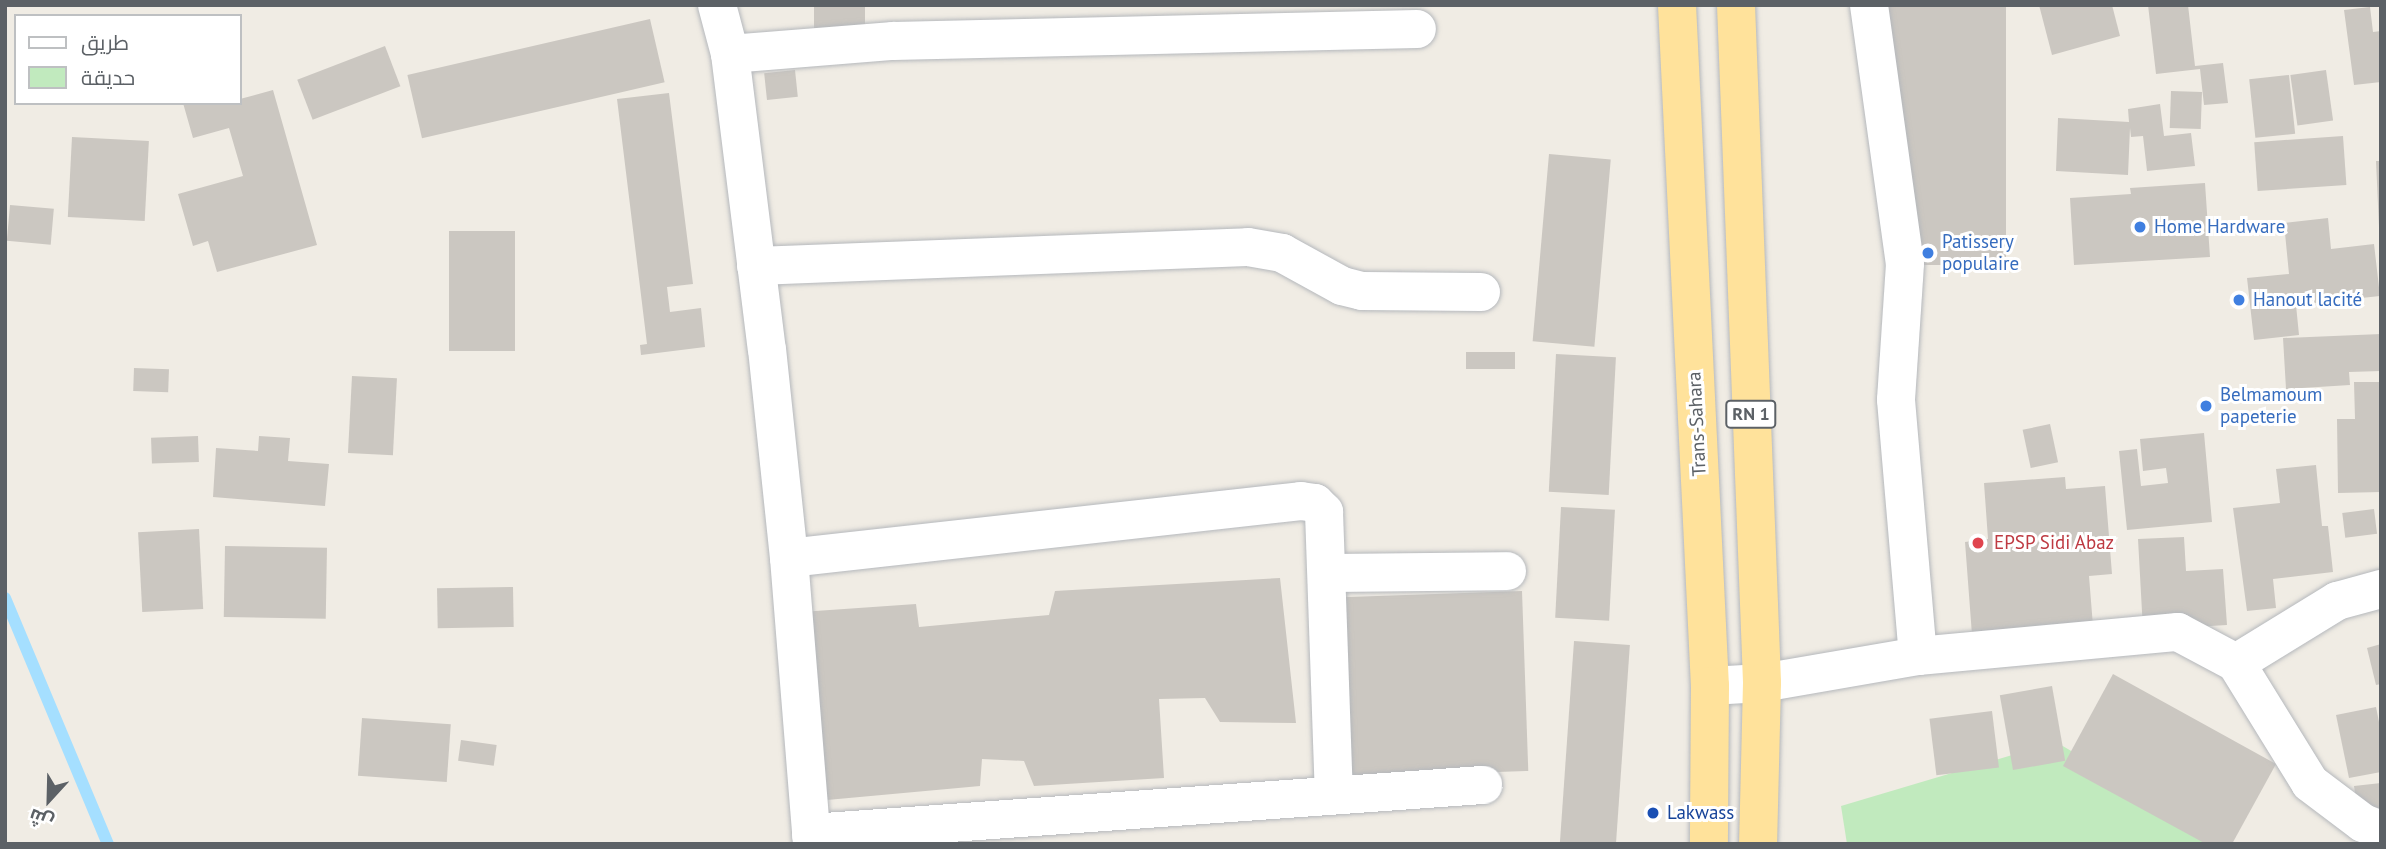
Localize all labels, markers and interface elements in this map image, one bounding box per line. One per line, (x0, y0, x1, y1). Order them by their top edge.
legend (14, 14, 242, 105)
text: طريق (81, 29, 129, 56)
text: حديقة (81, 64, 135, 91)
place label: Home Hardware (2154, 216, 2285, 238)
marker: Home Hardware (2132, 219, 2148, 235)
place label: Patissery populaire (1942, 231, 2019, 275)
marker: Patissery populaire (1920, 245, 1936, 261)
place label: Hanout lacité (2253, 289, 2362, 311)
marker: Hanout lacité (2231, 292, 2247, 308)
street label: Trans-Sahara (1683, 371, 1711, 477)
place label: Belmamoum papeterie (2220, 384, 2322, 428)
marker: Belmamoum papeterie (2198, 398, 2214, 414)
road number: RN 1 (1725, 400, 1777, 428)
place label: EPSP Sidi Abaz (1994, 532, 2115, 554)
marker: EPSP Sidi Abaz (1968, 533, 1988, 553)
north arrow (14, 765, 84, 835)
place label: Lakwass (1667, 802, 1734, 824)
text: ش (25, 804, 57, 835)
marker: Lakwass (1645, 805, 1661, 821)

